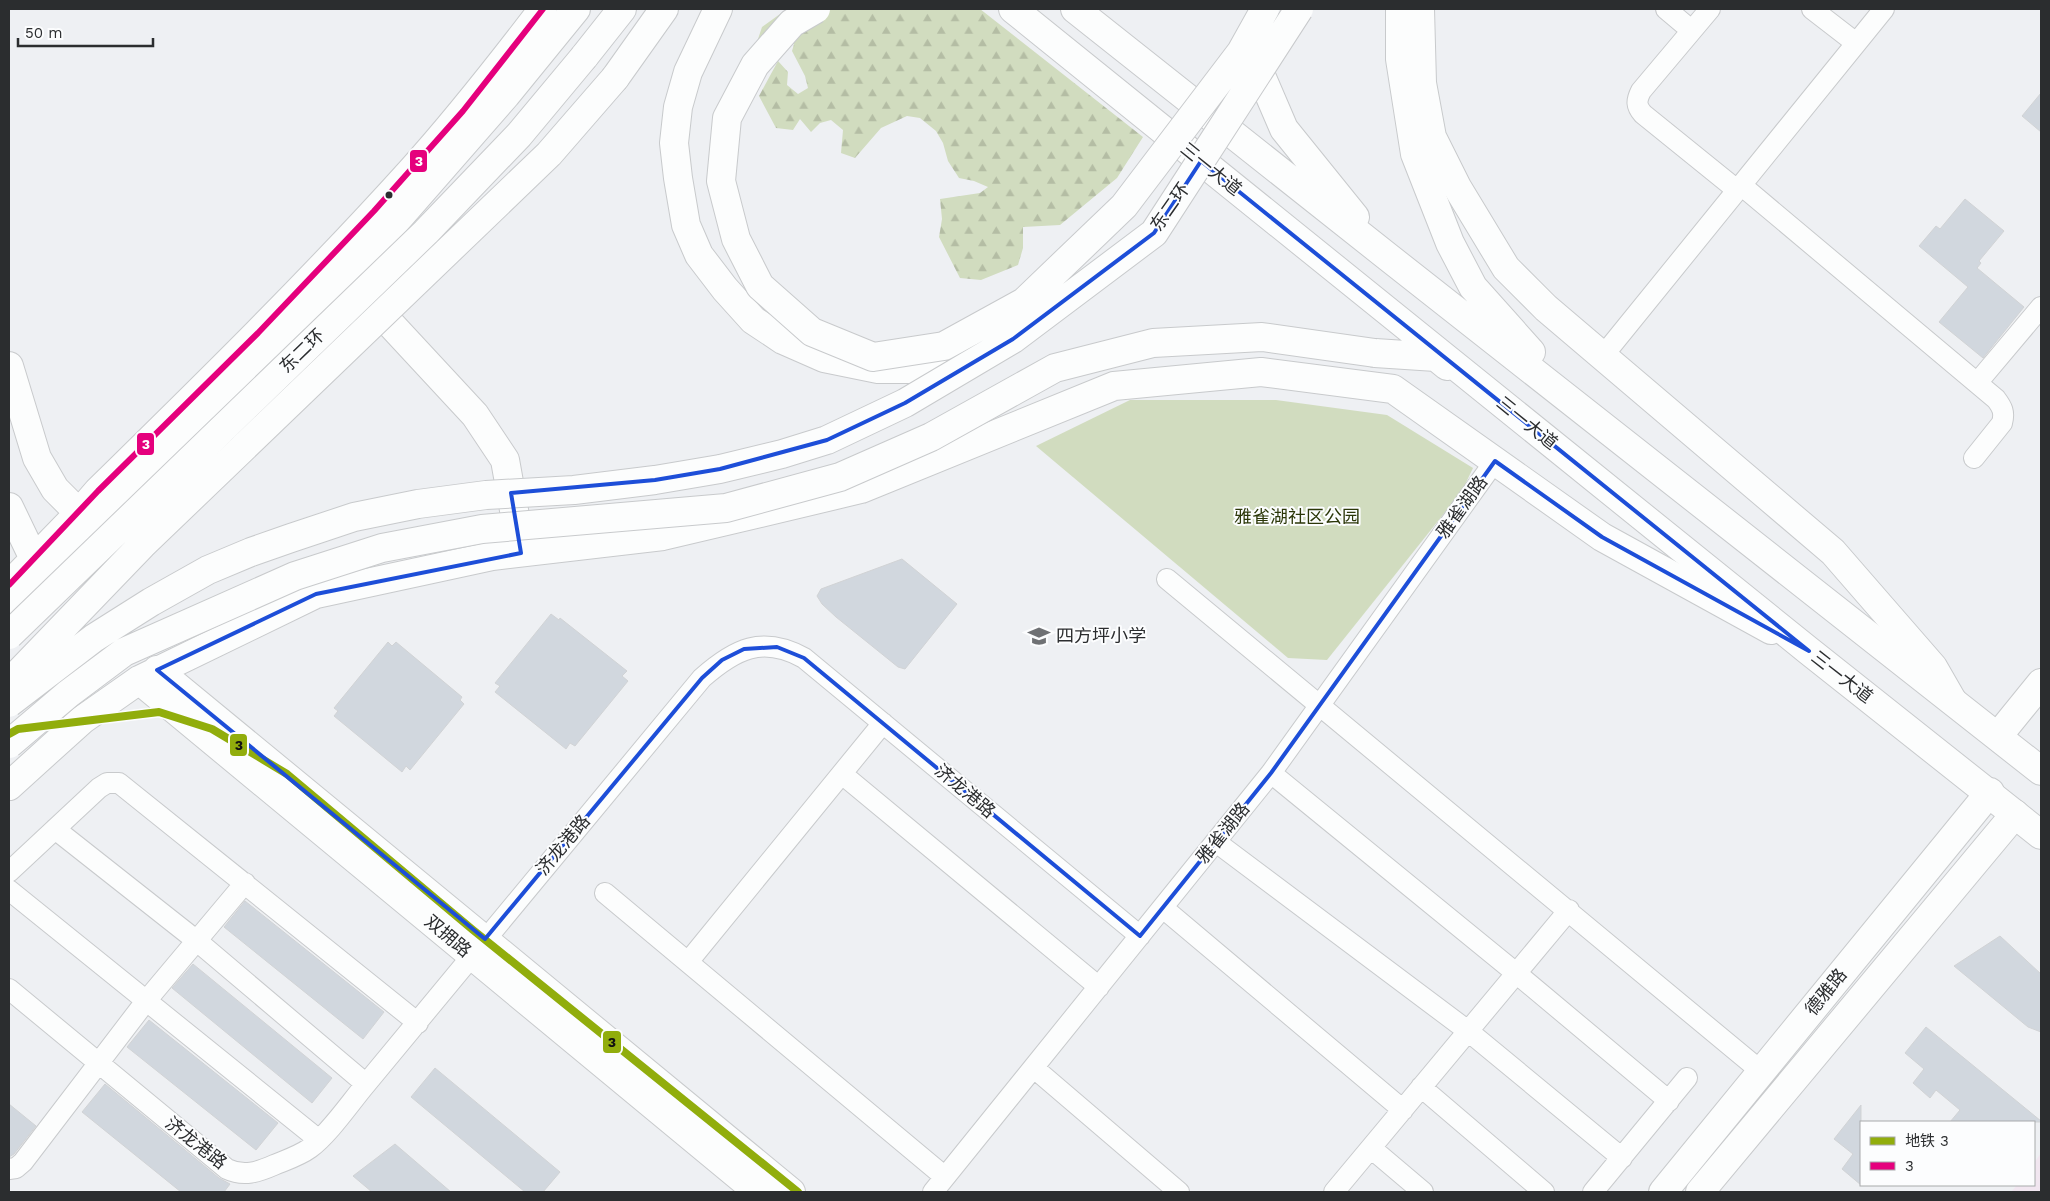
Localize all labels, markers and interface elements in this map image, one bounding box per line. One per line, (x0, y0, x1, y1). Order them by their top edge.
scale bar (18, 15, 152, 47)
text: 50 m (25, 24, 62, 42)
street label: 三一大道 (1177, 138, 1246, 199)
line badge: 3 (409, 149, 428, 173)
text: 3 (415, 153, 423, 169)
street label: 东二环 (1146, 179, 1194, 235)
unlabelled marker (384, 190, 394, 200)
street label: 东二环 (275, 324, 328, 377)
street label: 三一大道 (1493, 392, 1562, 453)
line badge: 3 (136, 432, 155, 456)
text: 3 (142, 436, 150, 452)
street label: 雅雀湖路 (1432, 471, 1491, 542)
park label: 雅雀湖社区公园 (1234, 506, 1360, 527)
school or university icon: 四方坪小学 (1026, 623, 1052, 649)
place label: 四方坪小学 (1056, 625, 1146, 646)
street label: 三一大道 (1807, 646, 1877, 707)
line badge: 3 (229, 733, 248, 757)
text: 3 (235, 737, 243, 753)
street label: 济龙港路 (931, 759, 1000, 822)
street label: 雅雀湖路 (1192, 798, 1253, 867)
street label: 济龙港路 (531, 810, 594, 879)
street label: 双拥路 (421, 910, 476, 961)
street label: 德雅路 (1800, 964, 1851, 1019)
line badge: 3 (602, 1030, 622, 1054)
text: 3 (608, 1034, 616, 1050)
street label: 济龙港路 (161, 1112, 231, 1173)
legend (1860, 1121, 2035, 1186)
text: 地铁 3 (1905, 1132, 1949, 1150)
text: 3 (1905, 1157, 1914, 1175)

